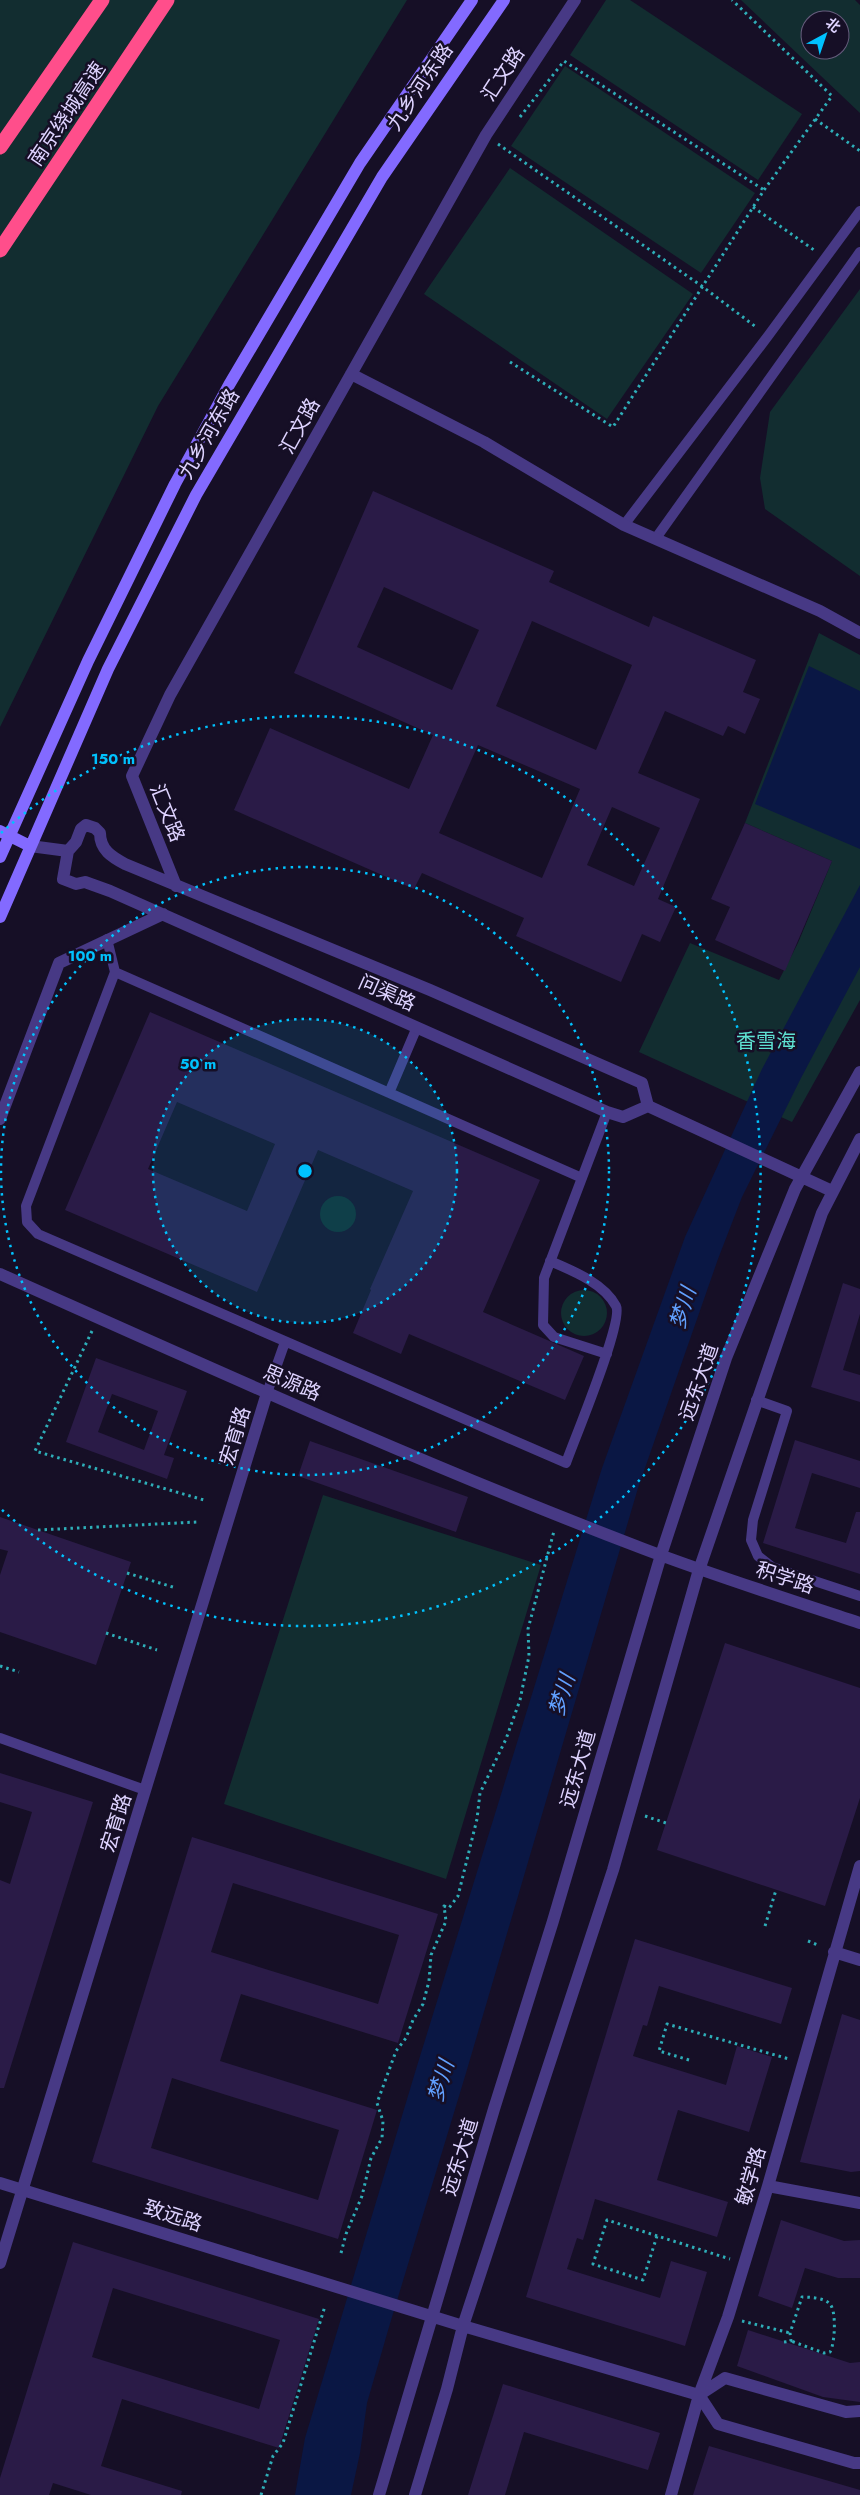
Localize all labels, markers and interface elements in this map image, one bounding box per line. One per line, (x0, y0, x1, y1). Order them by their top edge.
north arrow (800, 10, 850, 60)
text: 北 (822, 13, 845, 37)
street label: 九乡河东路 (380, 37, 460, 137)
street label: 汇文路 (475, 41, 531, 107)
street label: 南京绕城高速 (21, 56, 113, 172)
street label: 九乡河东路 (171, 383, 247, 485)
street label: 汇文路 (273, 393, 327, 459)
text: 150 m (91, 748, 135, 770)
street label: 汇文路 (142, 780, 192, 846)
text: 100 m (68, 945, 112, 967)
street label: 问渠路 (354, 968, 420, 1018)
park label: 香雪海 (736, 1027, 796, 1056)
text: 50 m (180, 1053, 216, 1075)
centre of rings (296, 1162, 314, 1180)
water label: 梦川 (663, 1282, 704, 1332)
street label: 远东大道 (672, 1339, 726, 1425)
street label: 思源路 (259, 1358, 325, 1408)
street label: 宏育路 (212, 1403, 258, 1469)
street label: 积学路 (752, 1555, 818, 1601)
water label: 梦川 (542, 1669, 583, 1719)
street label: 远东大道 (553, 1727, 603, 1811)
street label: 宏育路 (93, 1790, 139, 1856)
water label: 梦川 (421, 2055, 462, 2105)
street label: 远东大道 (434, 2115, 486, 2199)
street label: 敏学路 (729, 2143, 773, 2209)
street label: 致远路 (140, 2193, 206, 2239)

